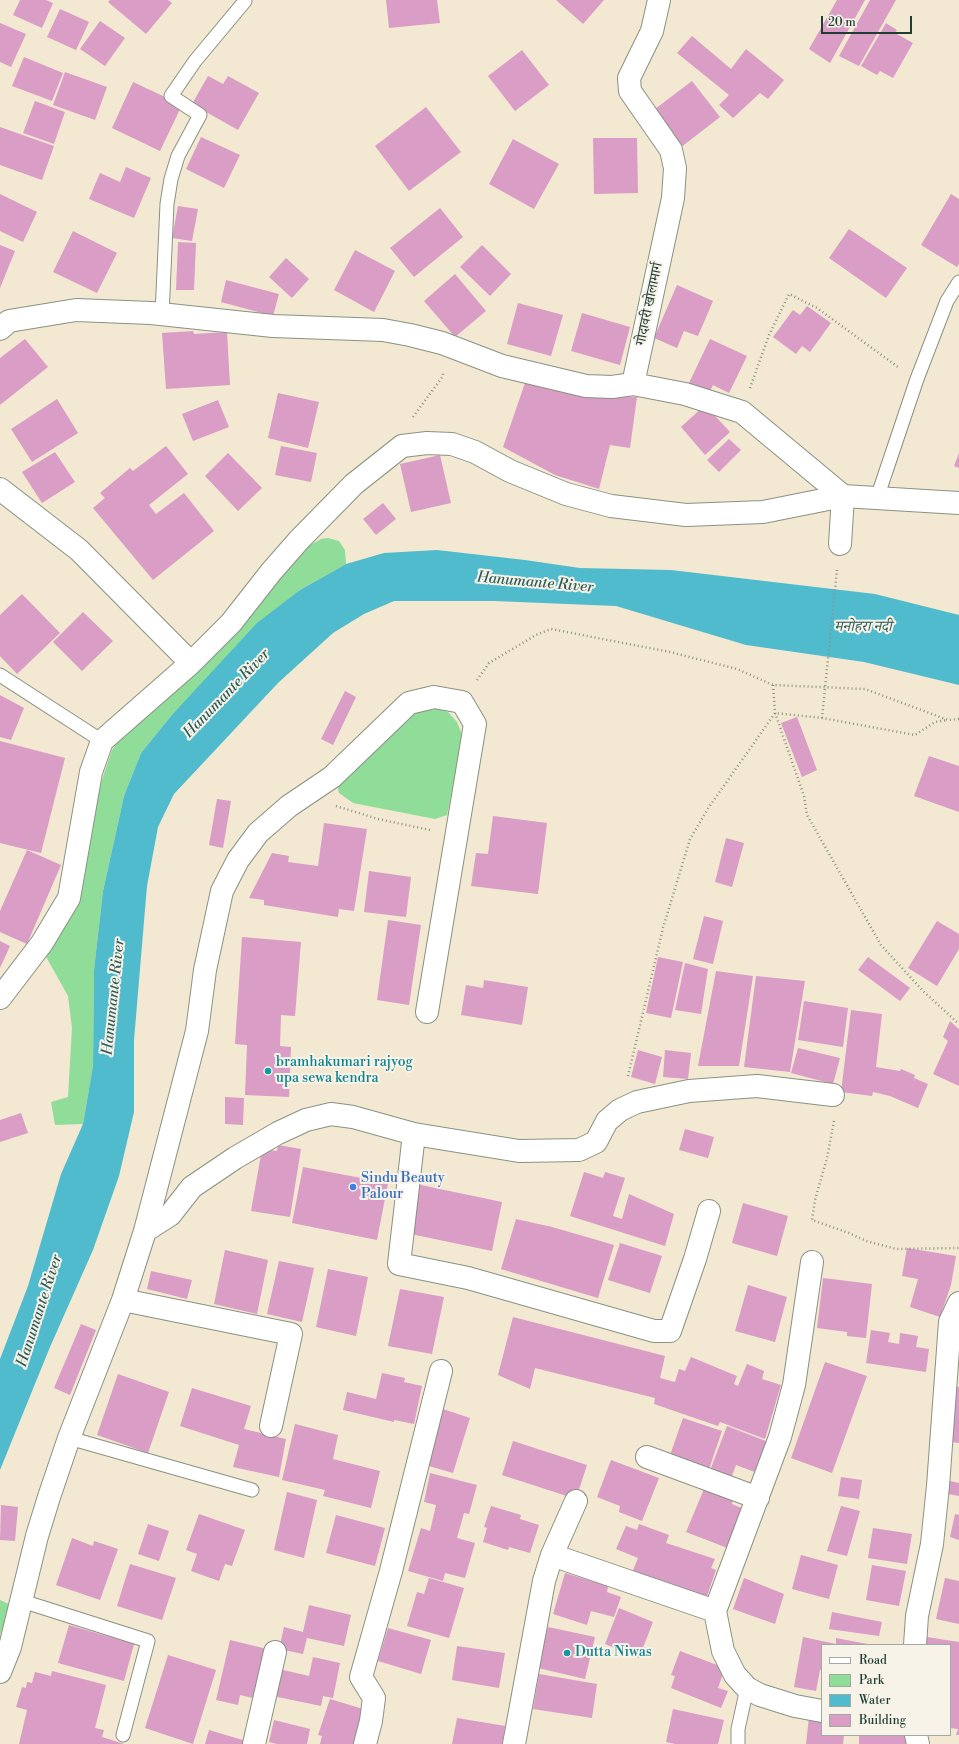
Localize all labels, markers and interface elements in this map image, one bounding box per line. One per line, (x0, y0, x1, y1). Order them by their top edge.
scale bar (823, 8, 914, 34)
text: 20 m (828, 15, 856, 30)
street label: गोदावरी खोलामार्ग (633, 261, 667, 347)
water label: Hanumante River (476, 569, 594, 597)
water label: मनोहरा नदी (834, 618, 892, 636)
water label: Hanumante River (180, 646, 274, 742)
water label: Hanumante River (99, 938, 129, 1056)
place label: bramhakumari rajyog upa sewa kendra (276, 1055, 413, 1088)
marker: bramhakumari rajyog upa sewa kendra (263, 1066, 273, 1076)
place label: Sindu Beauty Palour (361, 1171, 445, 1204)
marker: Sindu Beauty Palour (348, 1182, 358, 1192)
water label: Hanumante River (13, 1253, 67, 1369)
legend (821, 1644, 951, 1736)
place label: Dutta Niwas (575, 1645, 652, 1661)
marker: Dutta Niwas (562, 1648, 572, 1658)
text: Road (859, 1653, 887, 1668)
text: Park (859, 1673, 884, 1688)
text: Water (859, 1693, 891, 1708)
text: Building (859, 1713, 906, 1728)

